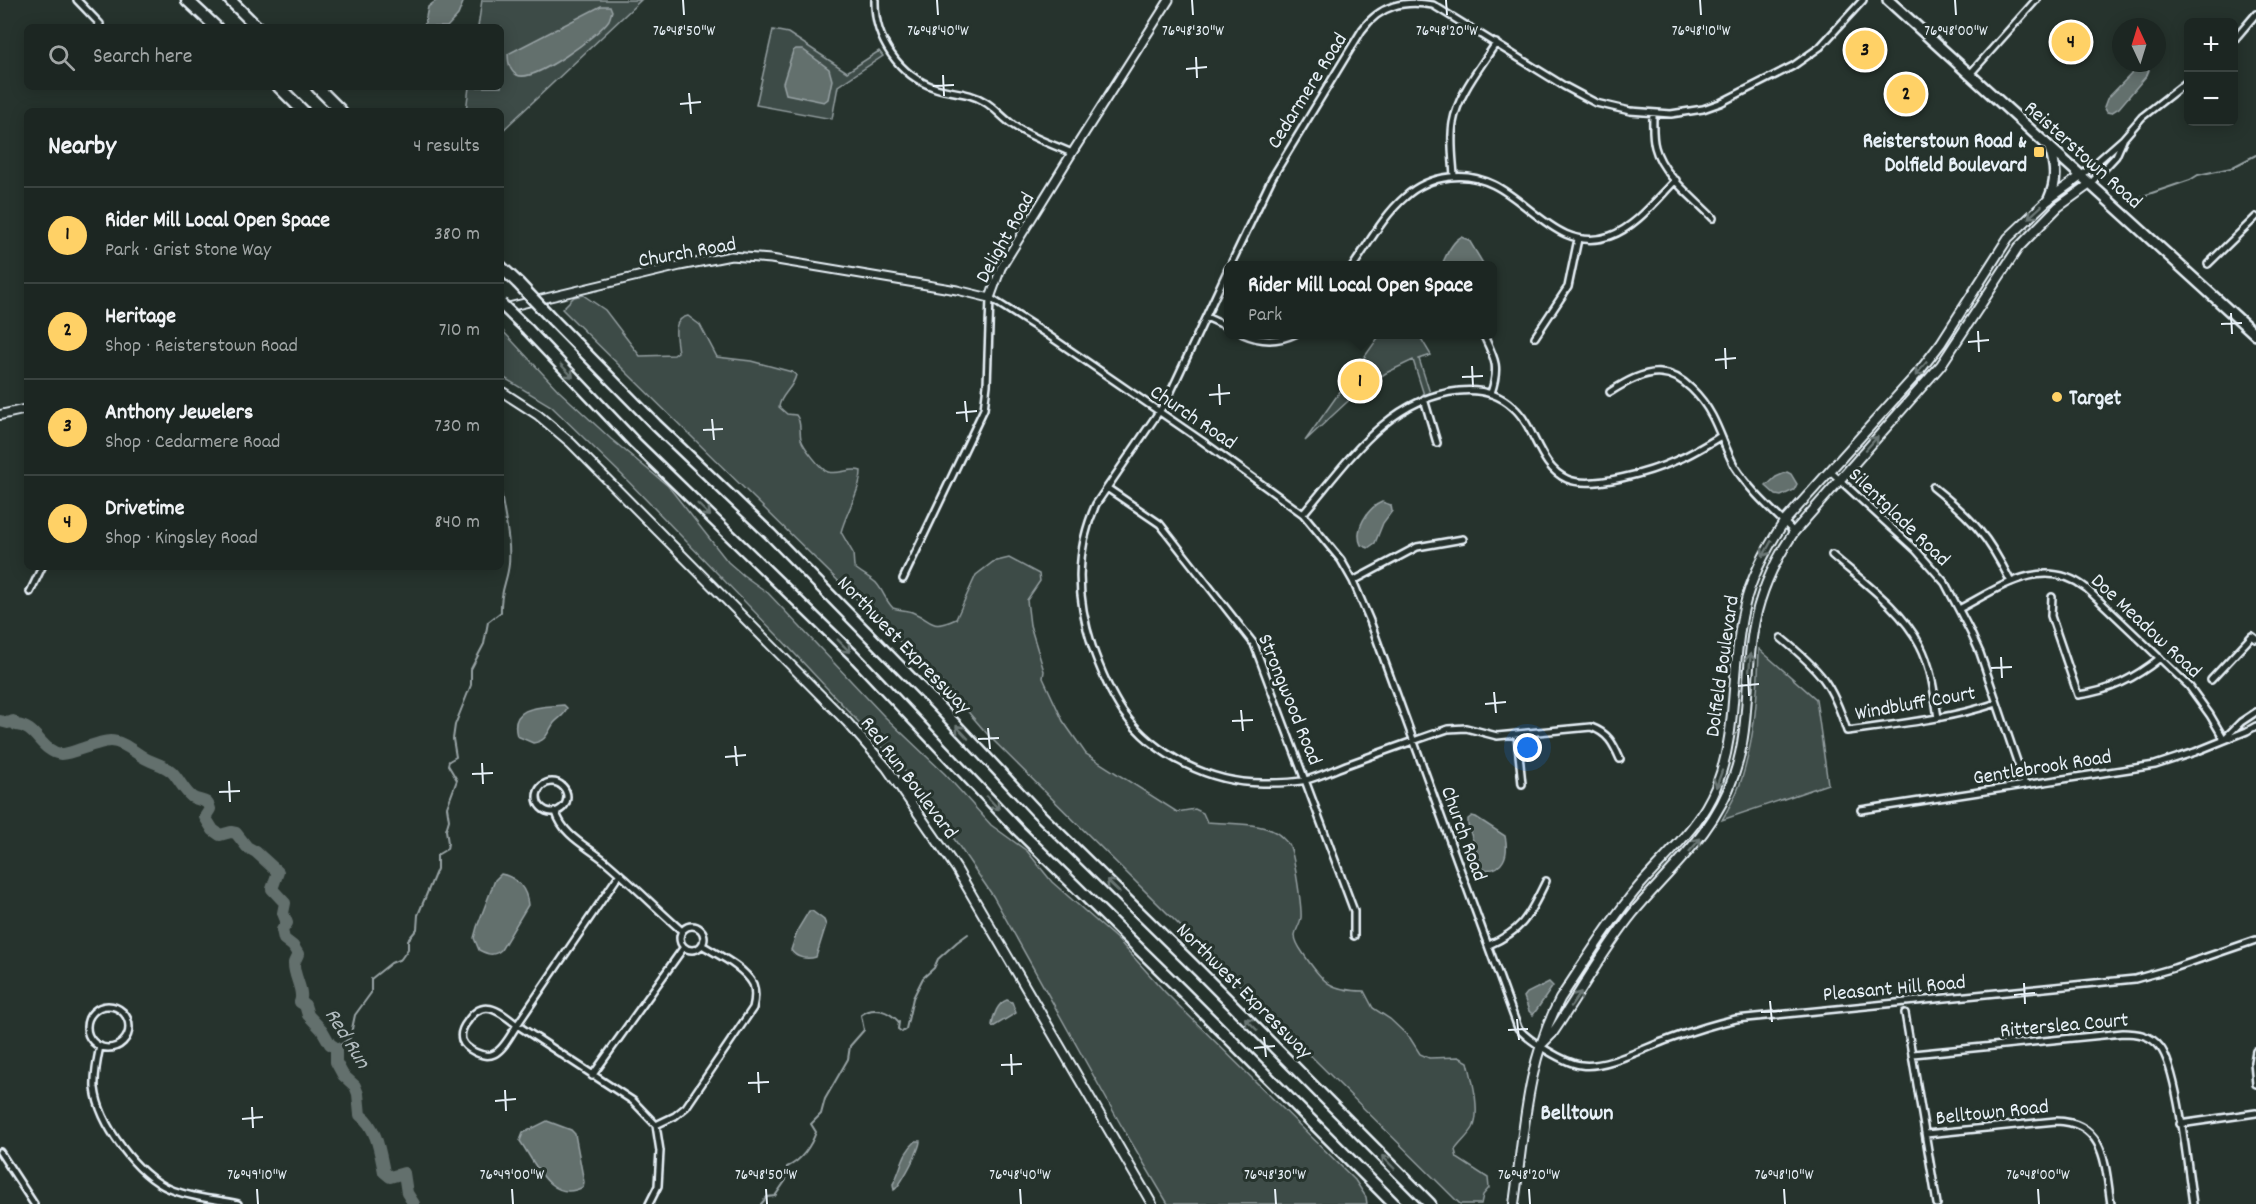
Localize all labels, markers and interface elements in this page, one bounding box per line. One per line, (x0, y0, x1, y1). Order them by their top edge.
north arrow (2112, 18, 2166, 72)
map controls (2184, 18, 2238, 126)
button: + (2184, 18, 2238, 72)
pin: 4 (2052, 20, 2090, 64)
text: 76°48'50"W (653, 21, 715, 43)
text: 76°48'40"W (907, 21, 969, 43)
text: 76°48'30"W (1162, 21, 1224, 43)
text: 76°48'20"W (1416, 21, 1478, 43)
text: 76°48'10"W (1672, 21, 1731, 43)
text: 76°48'00"W (1924, 21, 1988, 43)
search box (24, 24, 504, 90)
street label: Cedarmere Road (1261, 28, 1356, 155)
pin: 3 (1846, 28, 1884, 72)
icon: search (45, 41, 78, 74)
text: Search here (93, 42, 192, 73)
pin: 2 (1886, 72, 1926, 116)
button: − (2184, 72, 2238, 126)
street label: Reisterstown Road (2016, 95, 2148, 218)
place label: Reisterstown Road & Dolfield Boulevard (1863, 128, 2027, 182)
text: Nearby (48, 129, 116, 166)
text: 4 results (413, 133, 480, 161)
marker: Reisterstown Road & Dolfield Boulevard (2032, 145, 2046, 159)
street label: Delight Road (969, 188, 1044, 289)
one-way arrow (2028, 205, 2043, 219)
text: Rider Mill Local Open Space (105, 206, 330, 237)
text: 1 (65, 221, 70, 249)
text: 380 m (434, 221, 480, 249)
street label: Church Road (636, 231, 739, 277)
text: Park · Grist Stone Way (105, 237, 271, 265)
popup (1224, 261, 1497, 339)
text: Rider Mill Local Open Space (1248, 271, 1473, 302)
text: Heritage (105, 302, 176, 333)
text: Park (1248, 302, 1282, 330)
text: 2 (63, 317, 72, 345)
text: 710 m (439, 317, 480, 345)
text: Shop · Reisterstown Road (105, 333, 298, 361)
pin: 1 (1340, 358, 1380, 404)
one-way arrow (1914, 360, 1927, 376)
one-way arrow (560, 364, 574, 379)
street label: Church Road (1143, 378, 1242, 459)
place label: Target (2069, 385, 2121, 415)
marker: Target (2050, 390, 2064, 404)
text: Anthony Jewelers (105, 398, 253, 429)
text: 3 (63, 413, 72, 441)
text: 730 m (434, 413, 480, 441)
text: Shop · Cedarmere Road (105, 429, 280, 457)
one-way arrow (1865, 436, 1879, 451)
street label: Silentglade Road (1840, 462, 1956, 575)
text: Drivetime (105, 494, 184, 525)
one-way arrow (697, 502, 712, 517)
text: 4 (63, 509, 72, 537)
text: 840 m (434, 509, 480, 537)
text: Shop · Kingsley Road (105, 525, 258, 553)
one-way arrow (1761, 540, 1773, 557)
street label: Doe Meadow Road (2083, 568, 2207, 687)
street label: Northwest Expressway (829, 570, 977, 723)
street label: Dolfield Boulevard (1699, 594, 1749, 739)
street label: Strongwood Road (1248, 630, 1328, 770)
one-way arrow (836, 639, 851, 653)
one-way arrow (1745, 653, 1756, 672)
street label: Windbluff Court (1853, 680, 1978, 730)
street label: Red Run Boulevard (851, 711, 964, 846)
one-way arrow (955, 724, 969, 739)
your location (1513, 733, 1542, 762)
street label: Gentlebrook Road (1971, 743, 2114, 795)
one-way arrow (1712, 769, 1723, 788)
street label: Church Road (1431, 782, 1493, 886)
one-way arrow (985, 795, 1000, 810)
one-way arrow (1688, 838, 1702, 853)
one-way arrow (1105, 879, 1120, 894)
street label: Northwest Expressway (1168, 917, 1318, 1068)
street label: Pleasant Hill Road (1822, 969, 1967, 1011)
one-way arrow (1570, 991, 1582, 1007)
water label: Red Run (315, 1003, 377, 1076)
street label: Ritterslea Court (1999, 1006, 2130, 1048)
one-way arrow (1244, 1016, 1259, 1031)
street label: Belltown Road (1934, 1093, 2050, 1135)
district label: Belltown (1541, 1099, 1613, 1130)
one-way arrow (1381, 1155, 1396, 1170)
text: 76°49'10"W (227, 1165, 287, 1187)
text: 76°49'00"W (480, 1165, 545, 1187)
text: 76°48'50"W (735, 1165, 797, 1187)
text: 76°48'40"W (989, 1165, 1051, 1187)
text: 76°48'30"W (1244, 1165, 1306, 1187)
text: 76°48'20"W (1498, 1165, 1560, 1187)
text: 76°48'10"W (1755, 1165, 1814, 1187)
text: 76°48'00"W (2006, 1165, 2070, 1187)

